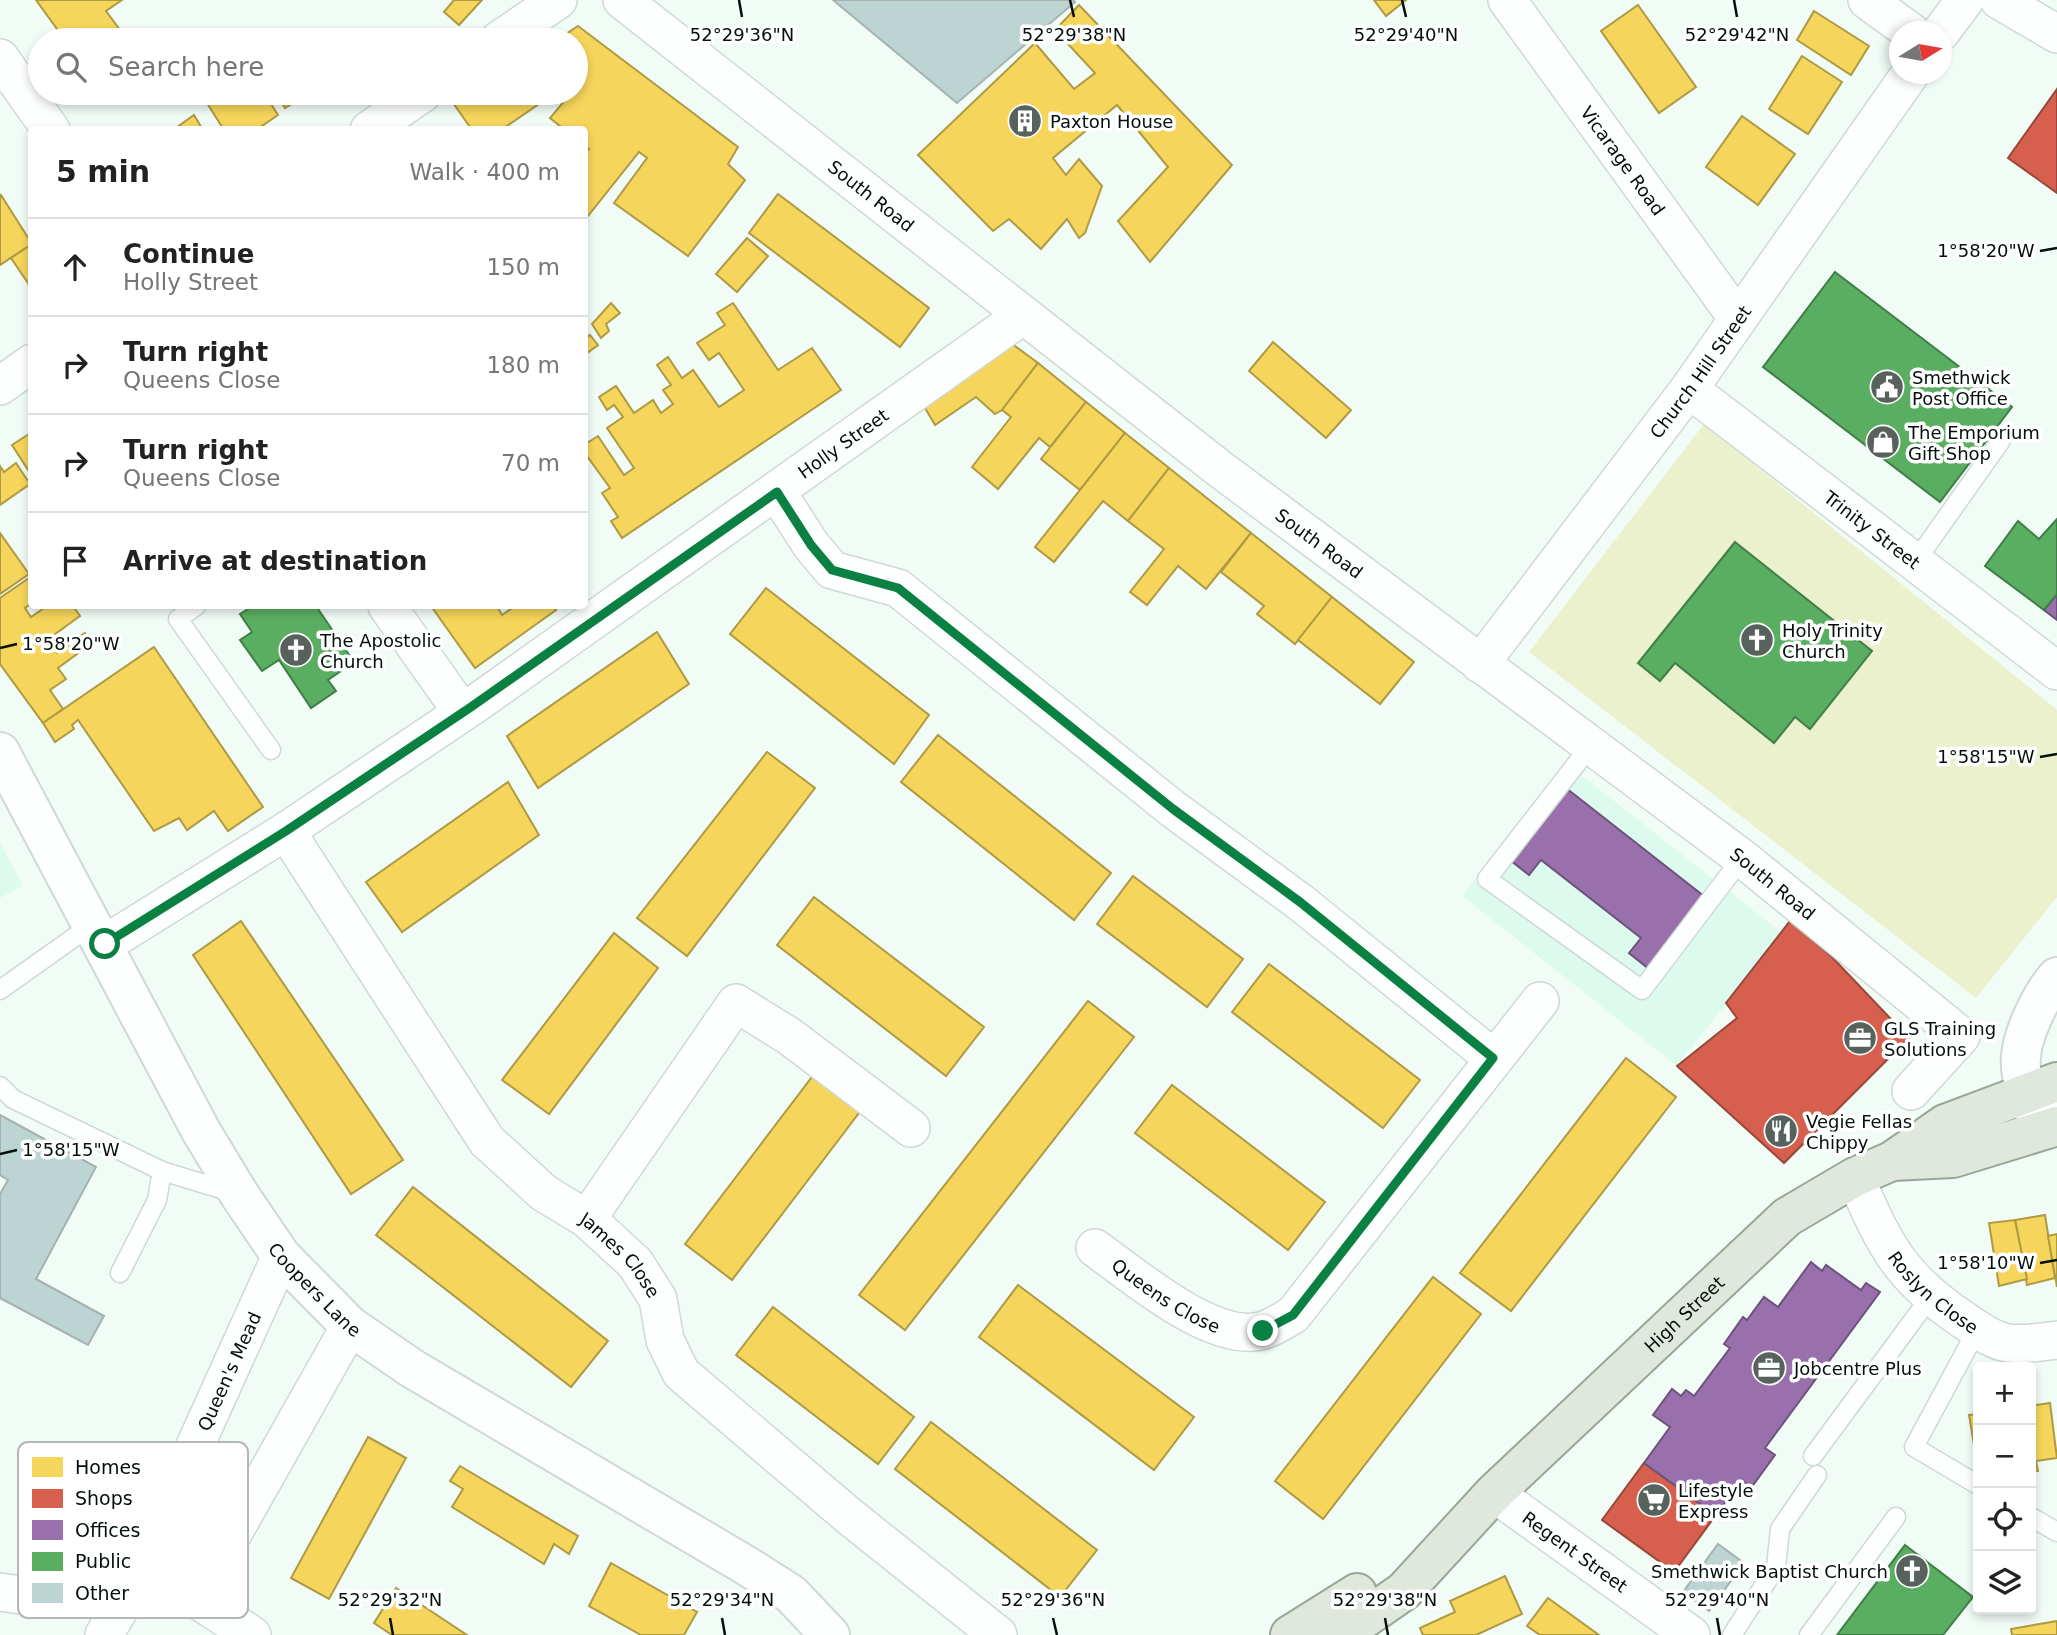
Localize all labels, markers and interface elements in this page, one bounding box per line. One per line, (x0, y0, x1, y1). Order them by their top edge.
north arrow (1889, 21, 1952, 84)
text: 52°29'36"N (690, 24, 794, 45)
text: 52°29'38"N (1022, 24, 1126, 45)
text: 52°29'40"N (1354, 24, 1458, 45)
text: 52°29'42"N (1685, 24, 1789, 45)
search box (28, 28, 588, 105)
icon: search (52, 48, 90, 86)
text: Search here (108, 52, 264, 82)
building icon: Paxton House (1006, 102, 1044, 140)
street label: Vicarage Road (1577, 102, 1670, 219)
place label: Paxton House (1050, 111, 1173, 132)
text: 5 min (56, 154, 150, 189)
street label: South Road (824, 155, 919, 236)
text: Walk · 400 m (409, 159, 560, 185)
text: Continue (123, 239, 254, 269)
text: 1°58'20"W (1937, 240, 2035, 261)
icon: ahead (56, 248, 94, 286)
text: 150 m (486, 254, 560, 280)
text: Holly Street (123, 269, 258, 295)
street label: Church Hill Street (1645, 301, 1755, 442)
text: Turn right (123, 337, 268, 367)
icon: right (56, 346, 94, 384)
text: 180 m (486, 352, 560, 378)
text: Queens Close (123, 367, 281, 393)
place label: Smethwick Post Office (1912, 367, 2011, 409)
public building icon: Smethwick Post Office (1868, 368, 1906, 406)
street label: Holly Street (794, 404, 892, 482)
place label: The Emporium Gift Shop (1907, 422, 2040, 464)
shop icon: The Emporium Gift Shop (1864, 423, 1902, 461)
text: Turn right (123, 435, 268, 465)
icon: right (56, 444, 94, 482)
text: 70 m (501, 450, 560, 476)
text: Queens Close (123, 465, 281, 491)
street label: Trinity Street (1819, 485, 1925, 573)
street label: South Road (1272, 504, 1367, 582)
icon: arrive (56, 542, 94, 580)
text: Arrive at destination (123, 546, 427, 576)
place label: Holy Trinity Church (1782, 620, 1883, 662)
church icon: Holy Trinity Church (1738, 621, 1776, 659)
place label: The Apostolic Church (319, 630, 441, 672)
church icon: The Apostolic Church (277, 631, 315, 669)
text: 1°58'20"W (22, 633, 120, 654)
text: 1°58'15"W (1937, 746, 2035, 767)
street label: South Road (1726, 843, 1820, 924)
route start (89, 928, 120, 959)
place label: GLS Training Solutions (1884, 1018, 1996, 1060)
office icon: GLS Training Solutions (1841, 1019, 1879, 1057)
place label: Vegie Fellas Chippy (1806, 1111, 1912, 1153)
restaurant icon: Vegie Fellas Chippy (1762, 1112, 1800, 1150)
text: 1°58'15"W (22, 1139, 120, 1160)
street label: James Close (576, 1207, 665, 1301)
street label: Coopers Lane (264, 1238, 365, 1341)
street label: Roslyn Close (1884, 1247, 1982, 1338)
text: 1°58'10"W (1937, 1252, 2035, 1273)
street label: Queens Close (1108, 1254, 1223, 1337)
street label: High Street (1640, 1272, 1728, 1357)
street label: Queen's Mead (193, 1308, 265, 1434)
route end (1247, 1315, 1278, 1346)
office icon: Jobcentre Plus (1750, 1349, 1788, 1387)
place label: Jobcentre Plus (1793, 1358, 1922, 1379)
map controls (1973, 1362, 2036, 1614)
button: + (1973, 1362, 2036, 1425)
button: − (1973, 1425, 2036, 1488)
legend (18, 1442, 248, 1618)
text: Homes (75, 1456, 141, 1478)
place label: Lifestyle Express (1678, 1480, 1754, 1522)
supermarket icon: Lifestyle Express (1635, 1481, 1673, 1519)
text: Shops (75, 1487, 133, 1509)
button: locate (1973, 1488, 2036, 1551)
street label: Regent Street (1519, 1507, 1632, 1596)
text: Offices (75, 1519, 140, 1541)
text: Public (75, 1550, 131, 1572)
button: layers (1973, 1551, 2036, 1614)
church icon: Smethwick Baptist Church (1893, 1552, 1931, 1590)
place label: Smethwick Baptist Church (1651, 1561, 1888, 1582)
text: Other (75, 1582, 129, 1604)
text: 52°29'32"N (338, 1589, 442, 1610)
text: 52°29'34"N (670, 1589, 774, 1610)
text: 52°29'36"N (1001, 1589, 1105, 1610)
text: 52°29'38"N (1333, 1589, 1437, 1610)
text: 52°29'40"N (1665, 1589, 1769, 1610)

